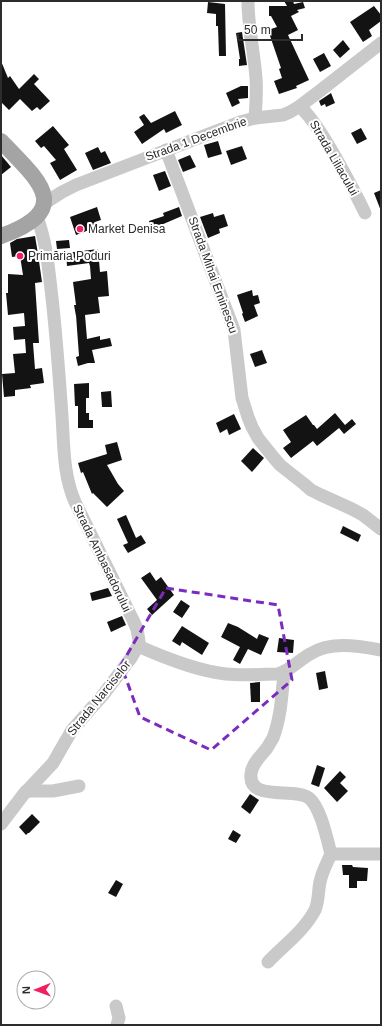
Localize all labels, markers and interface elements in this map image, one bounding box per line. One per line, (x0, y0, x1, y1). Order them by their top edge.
scale bar (238, 16, 302, 42)
text: 50 m (244, 23, 271, 37)
street label: Strada 1 Decembrie (143, 114, 249, 164)
street label: Strada Liliacului (307, 118, 361, 198)
street label: Strada Mihai Eminescu (185, 215, 241, 335)
place label: Market Denisa (88, 222, 166, 236)
marker: Market Denisa (75, 224, 85, 234)
place label: Primăria Poduri (28, 249, 111, 263)
marker: Primăria Poduri (15, 251, 25, 261)
street label: Strada Ambasadorului (70, 502, 134, 614)
street label: Strada Narciselor (64, 658, 134, 738)
north arrow (16, 970, 56, 1010)
text: N (20, 986, 32, 994)

